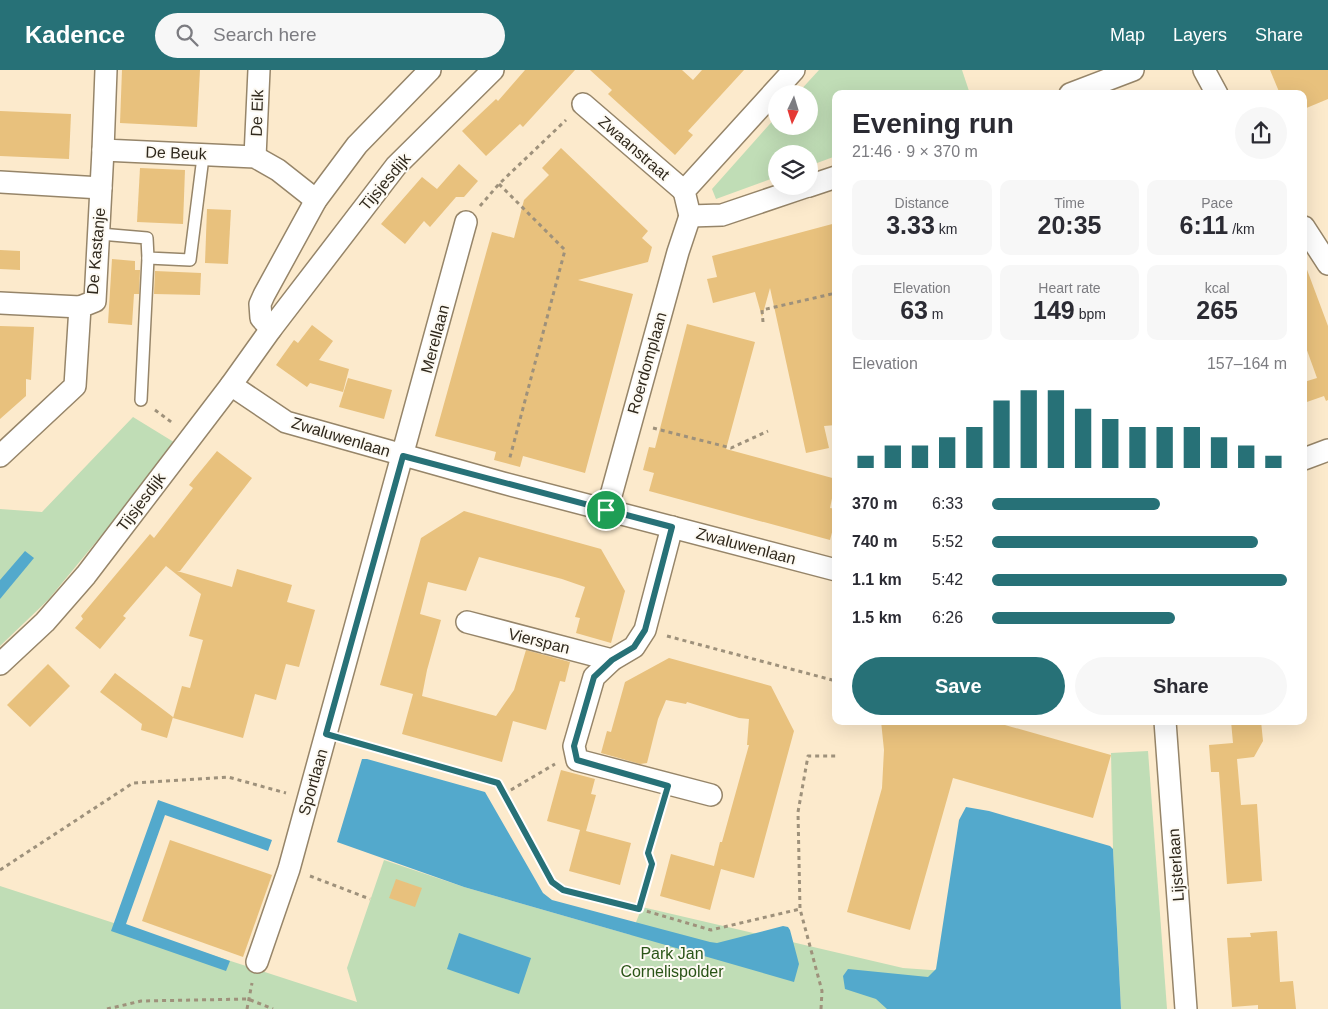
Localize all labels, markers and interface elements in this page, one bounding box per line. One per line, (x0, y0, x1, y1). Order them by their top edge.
search box (155, 13, 505, 58)
text: Kadence (25, 21, 125, 48)
icon: search (173, 21, 201, 49)
text: Search here (213, 24, 317, 45)
text: Map (1110, 25, 1145, 45)
text: Layers (1173, 25, 1227, 45)
text: Share (1255, 25, 1303, 45)
north arrow (768, 85, 818, 135)
map controls (768, 85, 818, 195)
street label: De Eik (248, 88, 266, 137)
button: share (1235, 107, 1287, 159)
text: Evening run (852, 108, 1014, 139)
street label: Zwaanstraat (595, 113, 673, 184)
street label: De Beuk (145, 143, 208, 163)
text: 21:46 · 9 × 370 m (852, 143, 978, 160)
button: layers (768, 145, 818, 195)
street label: Tijsjesdijk (356, 149, 414, 214)
text: Distance (895, 195, 949, 211)
text: Time (1054, 195, 1085, 211)
text: Pace (1201, 195, 1233, 211)
street label: De Kastanje (84, 207, 108, 295)
text: 3.33 (886, 211, 935, 239)
text: 20:35 (1038, 211, 1101, 239)
text: 6:11 (1180, 211, 1228, 239)
text: km (935, 221, 957, 237)
text: /km (1228, 221, 1255, 237)
text: Elevation (893, 280, 951, 296)
text: Heart rate (1038, 280, 1101, 296)
text: kcal (1205, 280, 1230, 296)
text: 63 (900, 296, 928, 324)
text: 149 (1033, 296, 1075, 324)
text: 265 (1196, 296, 1238, 324)
street label: Merellaan (418, 303, 452, 375)
text: m (928, 306, 944, 322)
text: bpm (1075, 306, 1106, 322)
street label: Roerdomplaan (624, 310, 670, 416)
text: Elevation (852, 355, 918, 372)
text: 157–164 m (1207, 355, 1287, 372)
street label: Zwaluwenlaan (290, 414, 392, 460)
street label: Tijsjesdijk (114, 469, 169, 535)
pin (585, 489, 627, 531)
text: 370 m (852, 495, 897, 512)
text: 6:33 (932, 495, 963, 512)
icon: arrive (592, 496, 620, 524)
street label: Zwaluwenlaan (694, 525, 798, 567)
text: 740 m (852, 533, 897, 550)
text: 5:52 (932, 533, 963, 550)
text: 1.1 km (852, 571, 902, 588)
text: 5:42 (932, 571, 963, 588)
text: 1.5 km (852, 609, 902, 626)
text: 6:26 (932, 609, 963, 626)
street label: Vierspan (506, 625, 572, 657)
button: Save (852, 657, 1065, 715)
button: Share (1075, 657, 1287, 715)
street label: Sportlaan (295, 747, 331, 817)
street label: Lijsterlaan (1165, 828, 1187, 902)
park label: Park Jan Cornelispolder (620, 945, 724, 980)

